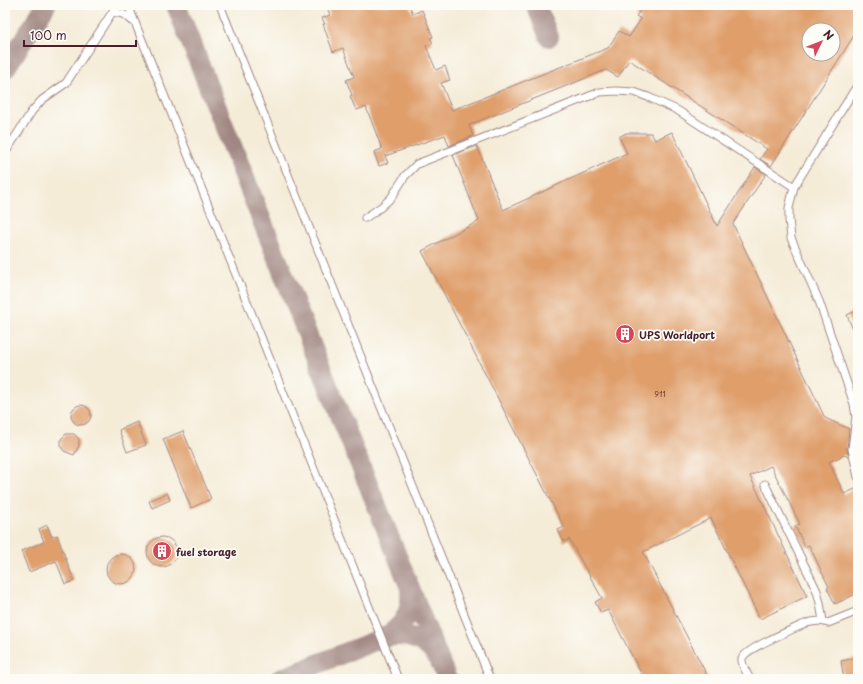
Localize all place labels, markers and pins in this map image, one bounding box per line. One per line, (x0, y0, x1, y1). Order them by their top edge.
building icon: UPS Worldport (614, 323, 636, 345)
place label: UPS Worldport (639, 327, 715, 342)
building icon: fuel storage (151, 540, 173, 562)
place label: fuel storage (176, 544, 237, 559)

